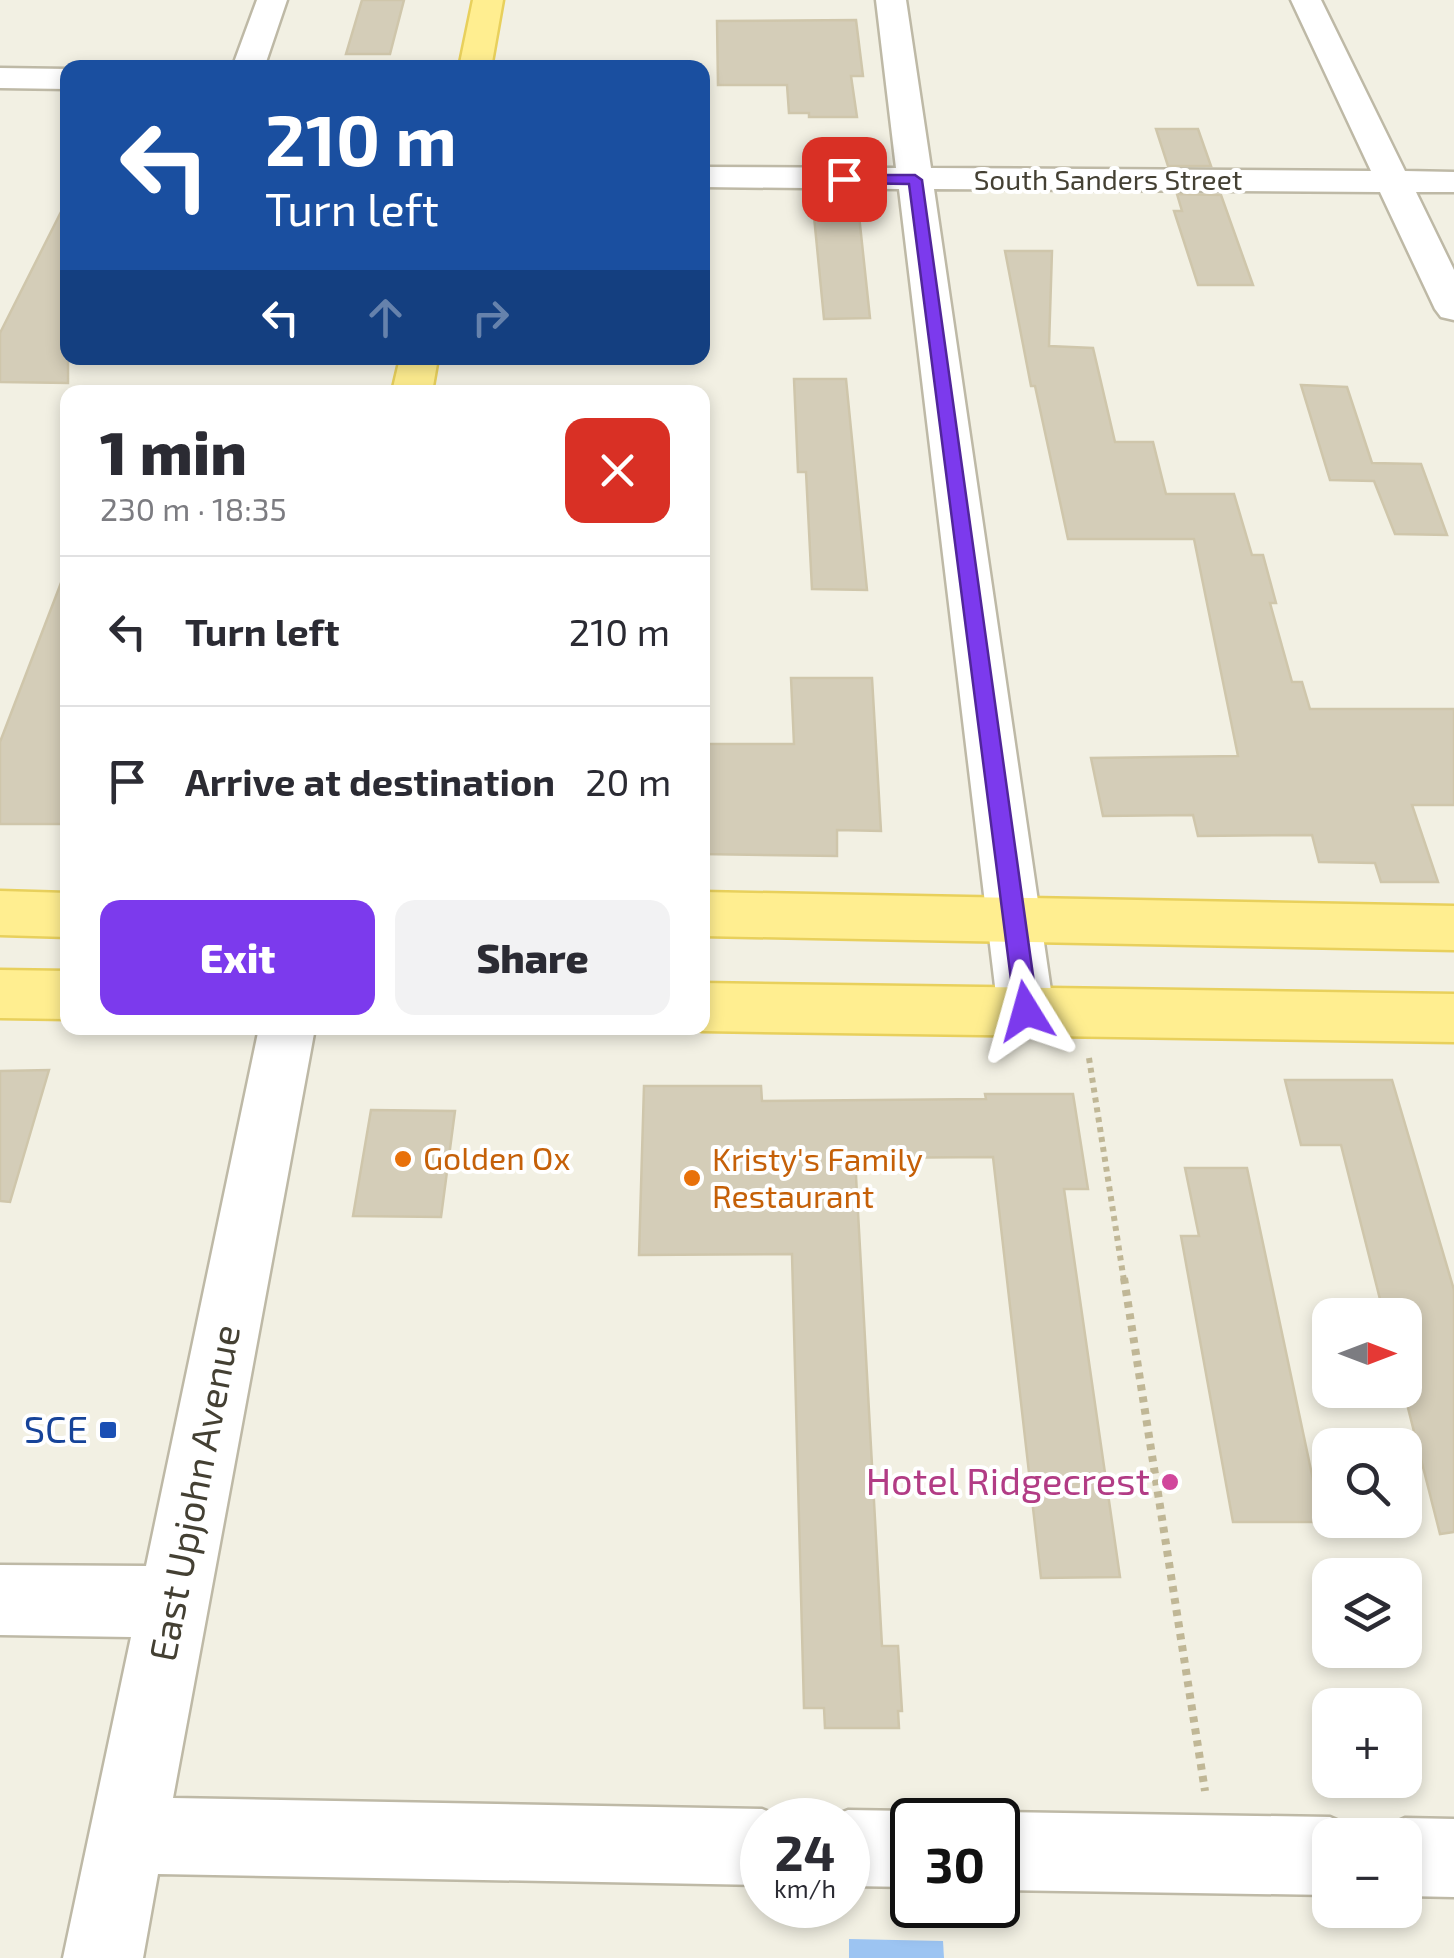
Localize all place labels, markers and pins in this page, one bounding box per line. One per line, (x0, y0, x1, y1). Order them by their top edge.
pin (802, 137, 887, 222)
place label: Golden Ox (423, 1138, 570, 1176)
place label: Kristy's Family Restaurant (712, 1139, 923, 1214)
marker: Golden Ox (392, 1148, 414, 1170)
marker: Kristy's Family Restaurant (681, 1167, 703, 1189)
place label: SCE (24, 1405, 88, 1451)
marker: SCE (97, 1419, 119, 1441)
place label: Hotel Ridgecrest (866, 1457, 1150, 1503)
marker: Hotel Ridgecrest (1159, 1471, 1181, 1493)

